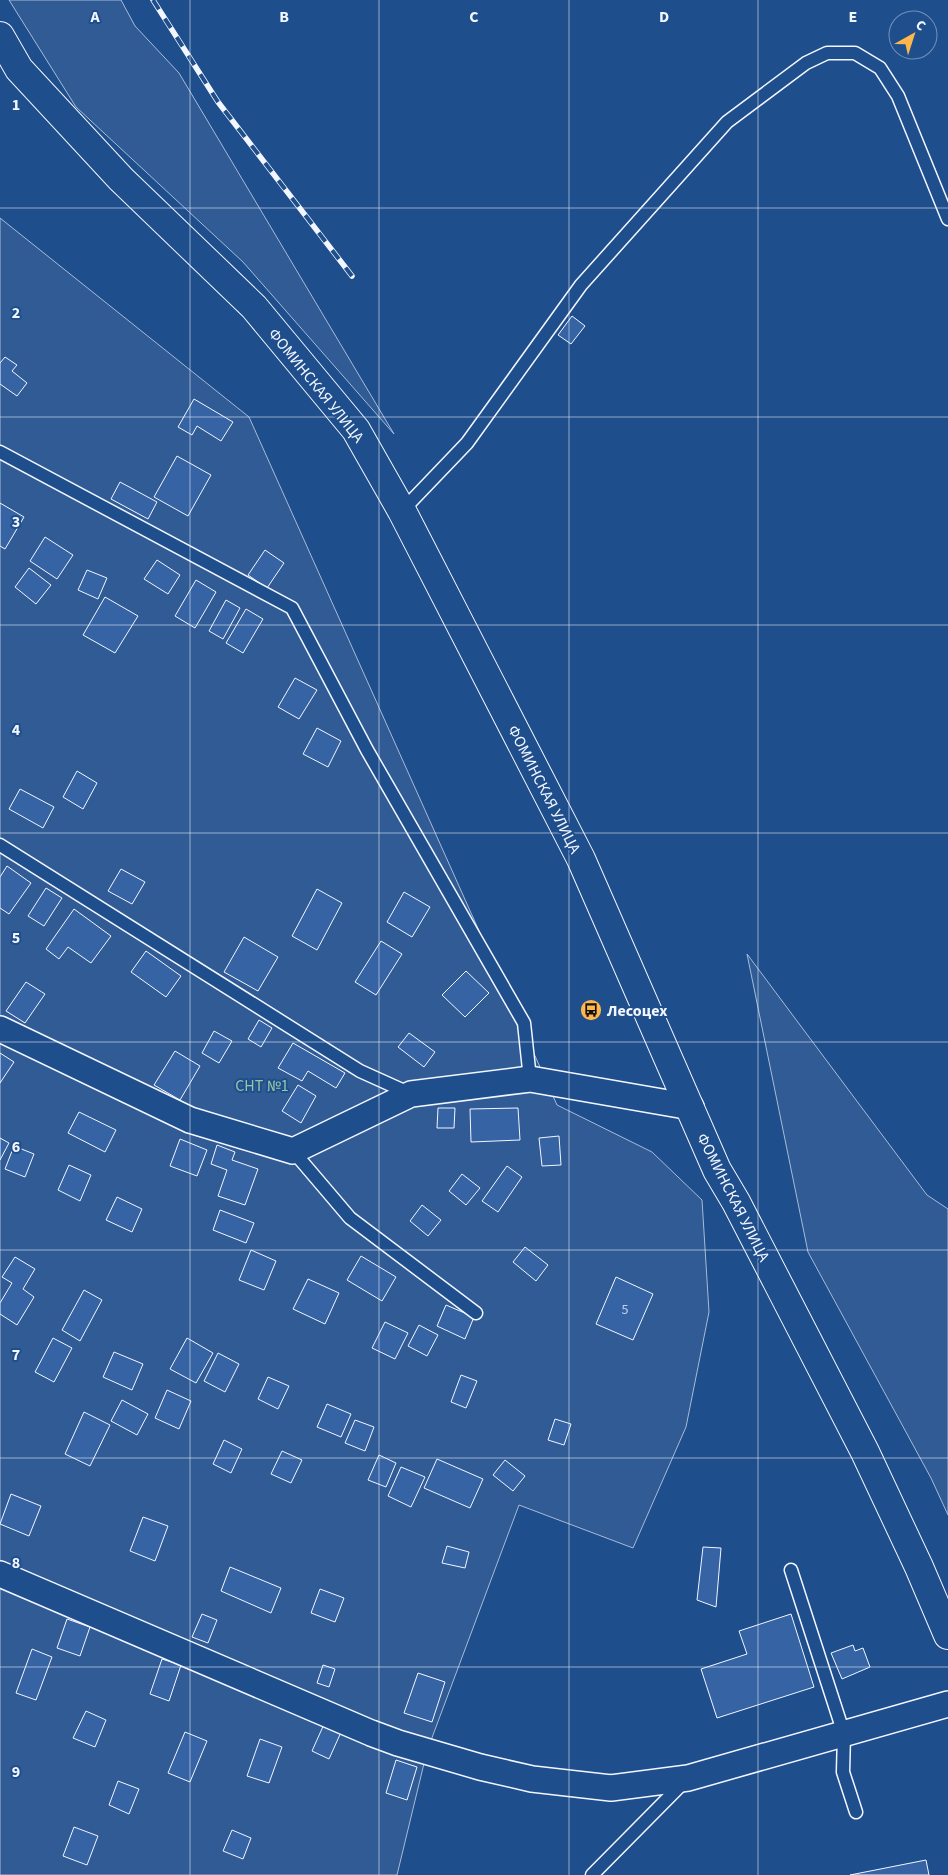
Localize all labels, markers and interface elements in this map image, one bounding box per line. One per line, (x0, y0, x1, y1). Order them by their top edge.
text: A (89, 6, 100, 28)
text: B (279, 6, 289, 28)
text: C (469, 6, 479, 28)
text: D (659, 6, 669, 28)
text: E (849, 6, 857, 28)
north arrow (888, 10, 938, 60)
text: С (911, 15, 930, 36)
text: 1 (12, 94, 20, 116)
text: 2 (12, 302, 20, 324)
street label: ФОМИНСКАЯ УЛИЦА (263, 324, 369, 448)
text: 3 (12, 511, 20, 533)
text: 4 (12, 719, 21, 741)
street label: ФОМИНСКАЯ УЛИЦА (502, 721, 586, 858)
text: 5 (12, 927, 20, 949)
bus stop icon: Лесоцех (579, 998, 603, 1022)
place label: Лесоцех (606, 1000, 668, 1022)
park label: СНТ №1 (235, 1075, 289, 1097)
street label: ФОМИНСКАЯ УЛИЦА (691, 1129, 775, 1266)
text: 6 (12, 1136, 20, 1158)
house number: 5 (622, 1300, 629, 1320)
text: 7 (12, 1344, 20, 1366)
text: 8 (12, 1552, 20, 1574)
text: 9 (12, 1761, 20, 1783)

